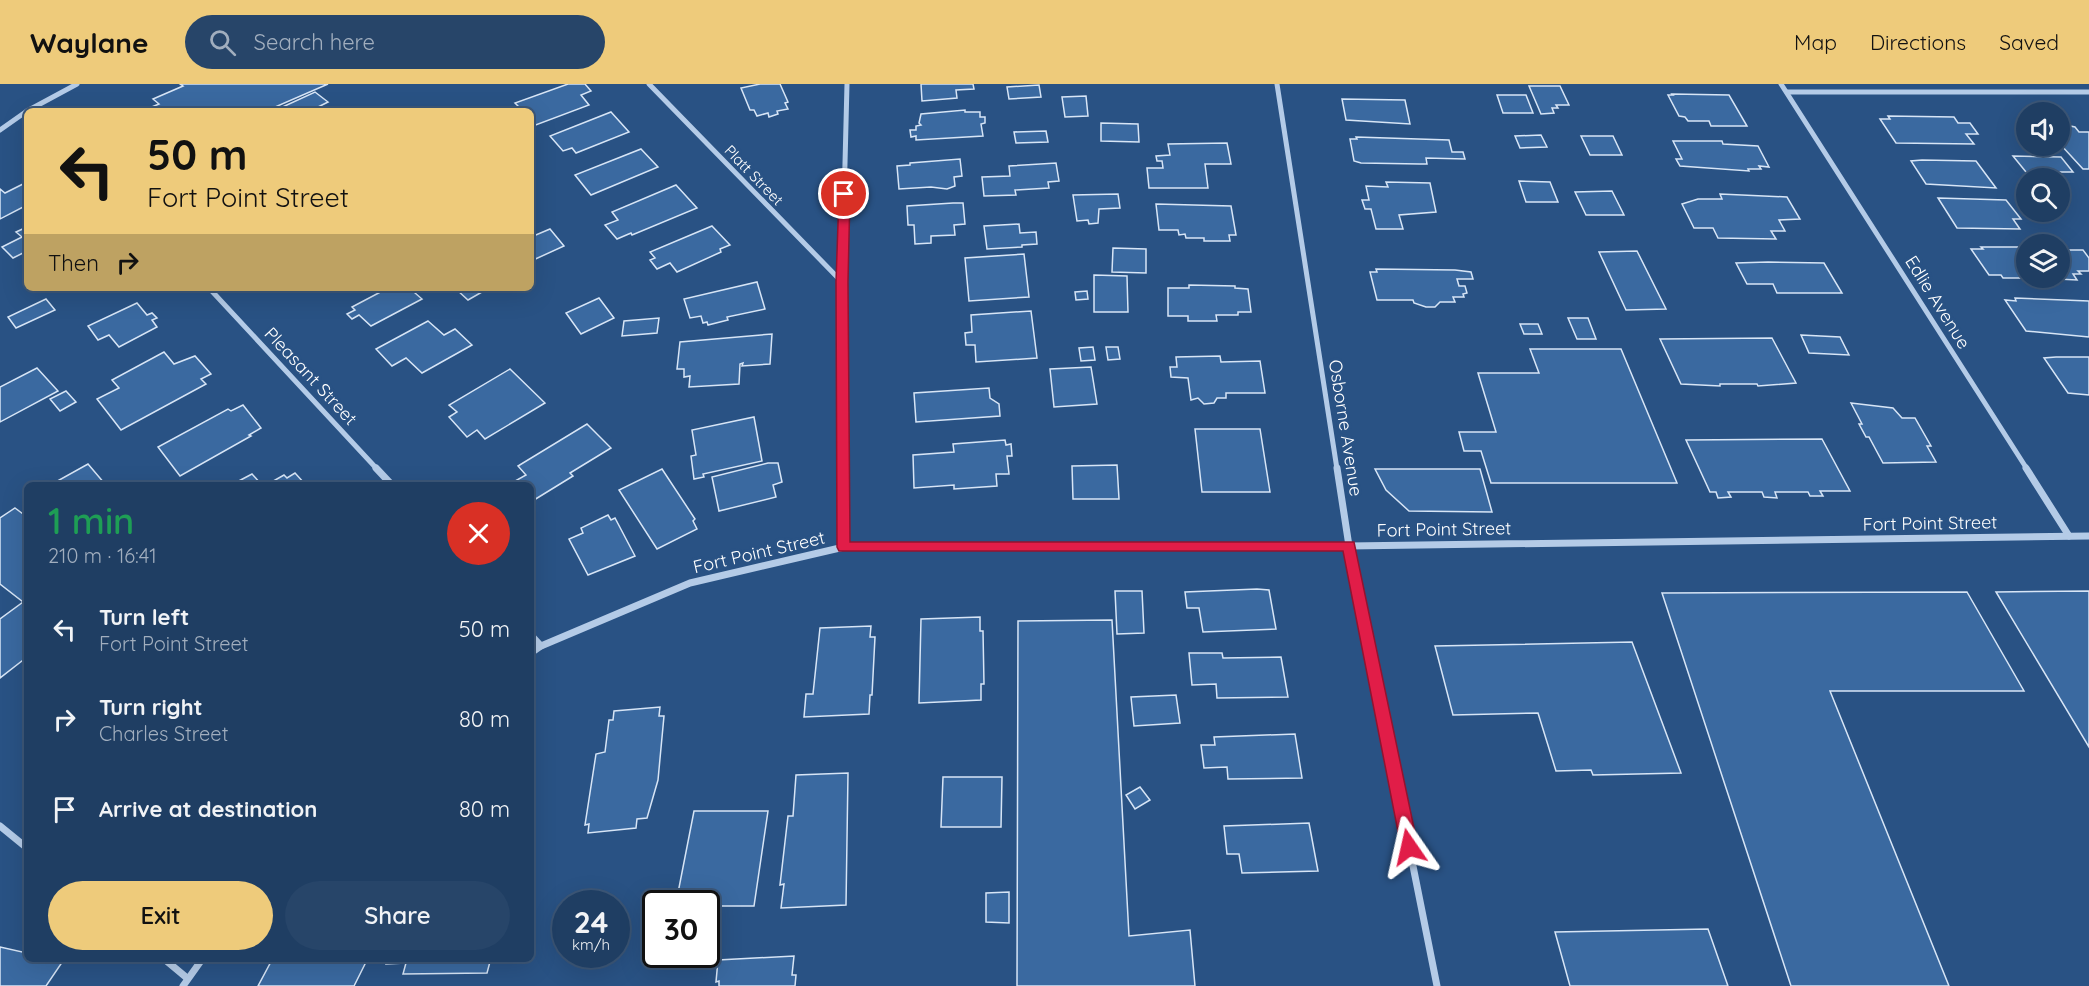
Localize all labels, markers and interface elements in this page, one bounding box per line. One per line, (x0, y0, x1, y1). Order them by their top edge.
search box (185, 15, 605, 69)
text: Waylane (30, 25, 149, 60)
icon: search (206, 26, 239, 59)
text: Search here (254, 28, 375, 56)
text: Map (1794, 29, 1837, 55)
text: Directions (1870, 29, 1966, 55)
text: Saved (1999, 29, 2059, 55)
map controls (2016, 102, 2070, 288)
button: sound (2016, 102, 2070, 156)
text: 50 m (147, 128, 247, 181)
icon: left (48, 132, 126, 210)
street label: Platt Street (721, 141, 787, 209)
pin (818, 168, 869, 219)
button: search (2016, 168, 2070, 222)
icon: arrive (827, 177, 860, 210)
text: Fort Point Street (147, 180, 349, 214)
button: layers (2016, 234, 2070, 288)
icon: right (111, 246, 144, 279)
text: Then (48, 249, 99, 277)
street label: Edlie Avenue (1900, 251, 1976, 353)
street label: Pleasant Street (260, 322, 362, 430)
street label: Osborne Avenue (1324, 358, 1368, 498)
text: 1 min (48, 498, 134, 543)
button: close (447, 502, 510, 565)
street label: Fort Point Street (1862, 510, 1998, 536)
street label: Fort Point Street (1376, 516, 1512, 542)
street label: Fort Point Street (691, 526, 827, 578)
text: 210 m · 16:41 (48, 543, 157, 568)
text: Turn left (99, 603, 189, 631)
icon: left (48, 613, 81, 646)
text: 50 m (459, 615, 510, 643)
text: Fort Point Street (99, 631, 249, 656)
text: Turn right (99, 693, 203, 721)
icon: right (48, 703, 81, 736)
text: 80 m (459, 705, 510, 733)
text: Charles Street (99, 721, 228, 746)
icon: arrive (48, 793, 81, 826)
text: Arrive at destination (99, 795, 317, 823)
text: 80 m (459, 795, 510, 823)
position arrow (1377, 815, 1441, 879)
button: Exit (48, 881, 273, 950)
button: Share (285, 881, 510, 950)
speed limit sign: 30 (642, 890, 720, 968)
text: 24 (574, 903, 608, 941)
text: km/h (572, 935, 610, 954)

